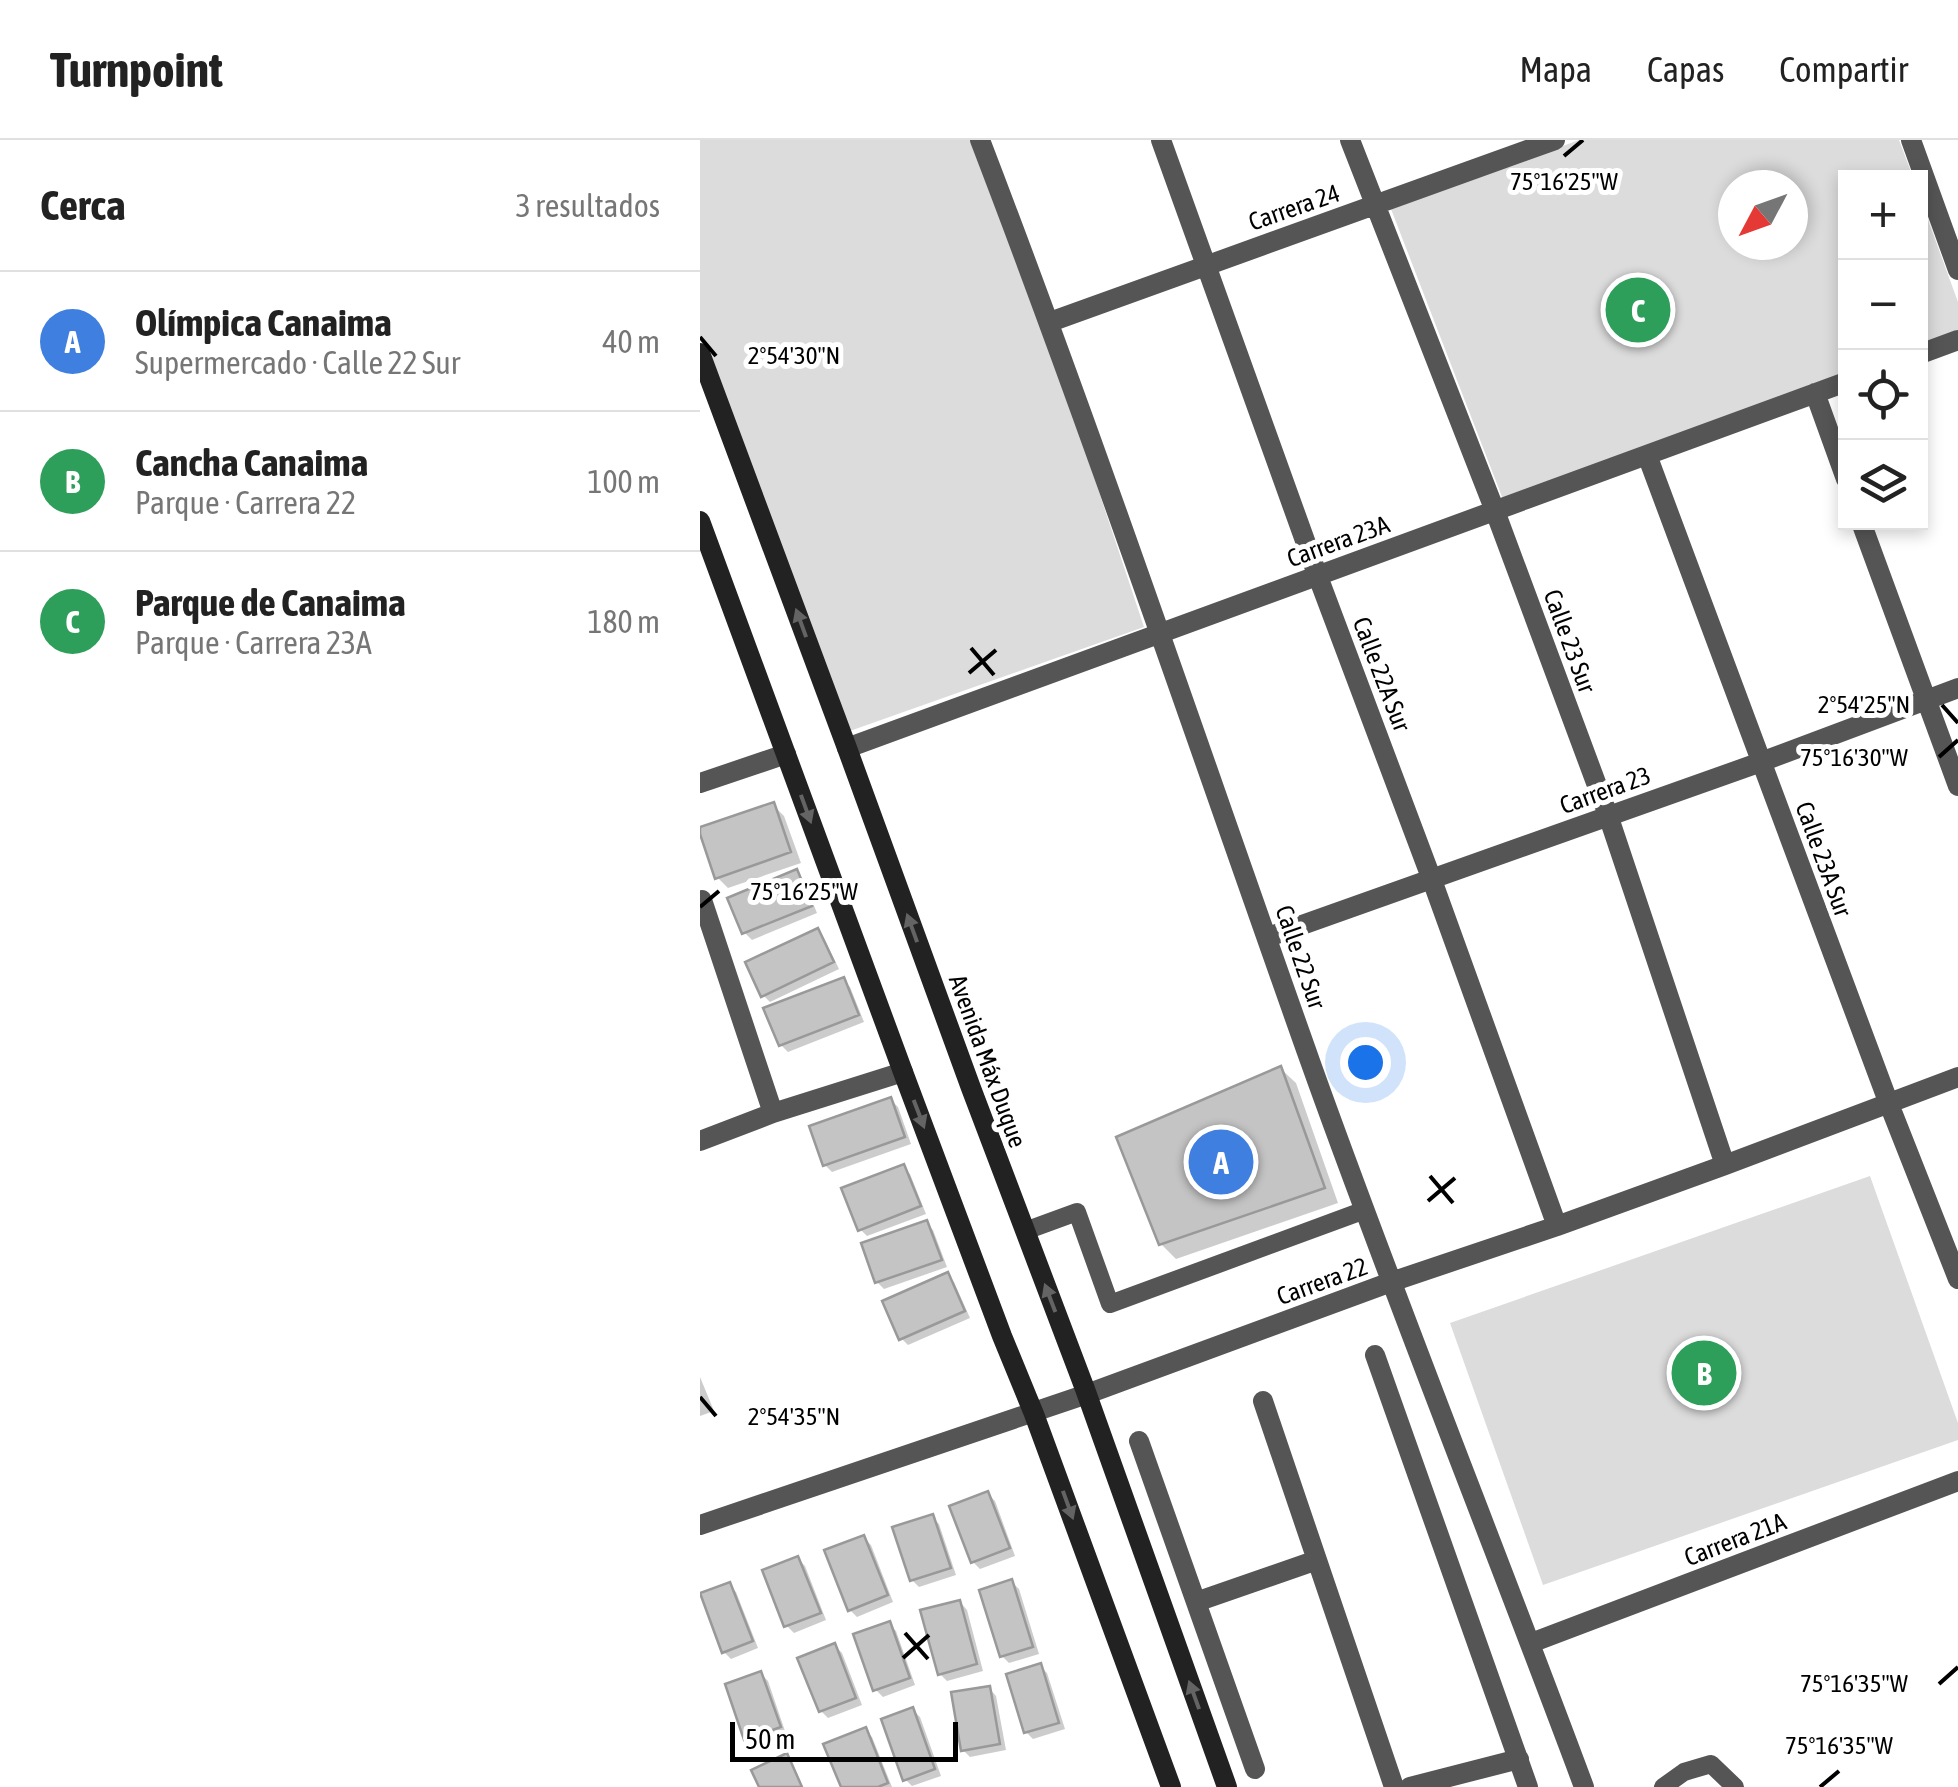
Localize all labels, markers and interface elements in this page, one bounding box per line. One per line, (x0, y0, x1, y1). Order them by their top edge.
text: Turnpoint (50, 42, 223, 97)
text: Mapa (1519, 49, 1592, 89)
text: Capas (1647, 49, 1724, 89)
text: Compartir (1779, 49, 1908, 89)
text: 75°16'25"W (1510, 167, 1619, 195)
north arrow (1718, 170, 1808, 260)
map controls (1838, 170, 1928, 530)
button: + (1838, 170, 1928, 260)
street label: Carrera 24 (1245, 178, 1343, 236)
text: Cerca (40, 181, 125, 229)
text: 3 resultados (516, 187, 660, 224)
button: − (1838, 260, 1928, 350)
pin: C (1606, 272, 1670, 348)
text: Olímpica Canaima (135, 301, 392, 344)
text: A (65, 323, 80, 360)
text: 40 m (602, 323, 660, 360)
text: 2°54'30"N (748, 341, 840, 369)
text: Supermercado · Calle 22 Sur (135, 344, 460, 381)
button: locate (1838, 350, 1928, 440)
button: layers (1838, 440, 1928, 530)
text: Cancha Canaima (135, 441, 368, 484)
text: B (65, 463, 80, 500)
text: 100 m (587, 463, 660, 500)
text: Parque · Carrera 22 (135, 484, 356, 521)
street label: Carrera 23A (1283, 509, 1394, 572)
text: Parque de Canaima (135, 581, 406, 624)
street label: Calle 23 Sur (1538, 586, 1602, 697)
text: C (65, 603, 80, 640)
text: 180 m (587, 603, 660, 640)
one-way arrow (792, 608, 808, 638)
street label: Calle 22A Sur (1347, 613, 1417, 736)
text: Parque · Carrera 23A (135, 624, 372, 661)
text: 2°54'25"N (1818, 690, 1910, 718)
text: 75°16'30"W (1800, 743, 1909, 771)
street label: Carrera 23 (1556, 761, 1654, 819)
one-way arrow (799, 795, 815, 825)
street label: Calle 23A Sur (1790, 798, 1858, 921)
text: 75°16'25"W (750, 877, 859, 905)
street label: Calle 22 Sur (1270, 902, 1332, 1013)
one-way arrow (904, 913, 919, 943)
street label: Avenida Máx Duque (944, 971, 1032, 1151)
your location (1340, 1037, 1391, 1088)
one-way arrow (912, 1099, 927, 1129)
pin: A (1188, 1124, 1254, 1200)
street label: Carrera 22 (1273, 1252, 1371, 1310)
one-way arrow (1042, 1283, 1058, 1313)
pin: B (1672, 1336, 1736, 1410)
text: 2°54'35"N (748, 1402, 840, 1430)
one-way arrow (1061, 1491, 1076, 1521)
street label: Carrera 21A (1680, 1507, 1790, 1571)
text: 75°16'35"W (1800, 1669, 1909, 1697)
one-way arrow (1186, 1680, 1201, 1710)
scale bar (730, 1717, 958, 1762)
text: 50 m (745, 1723, 795, 1755)
text: 75°16'35"W (1785, 1731, 1894, 1759)

